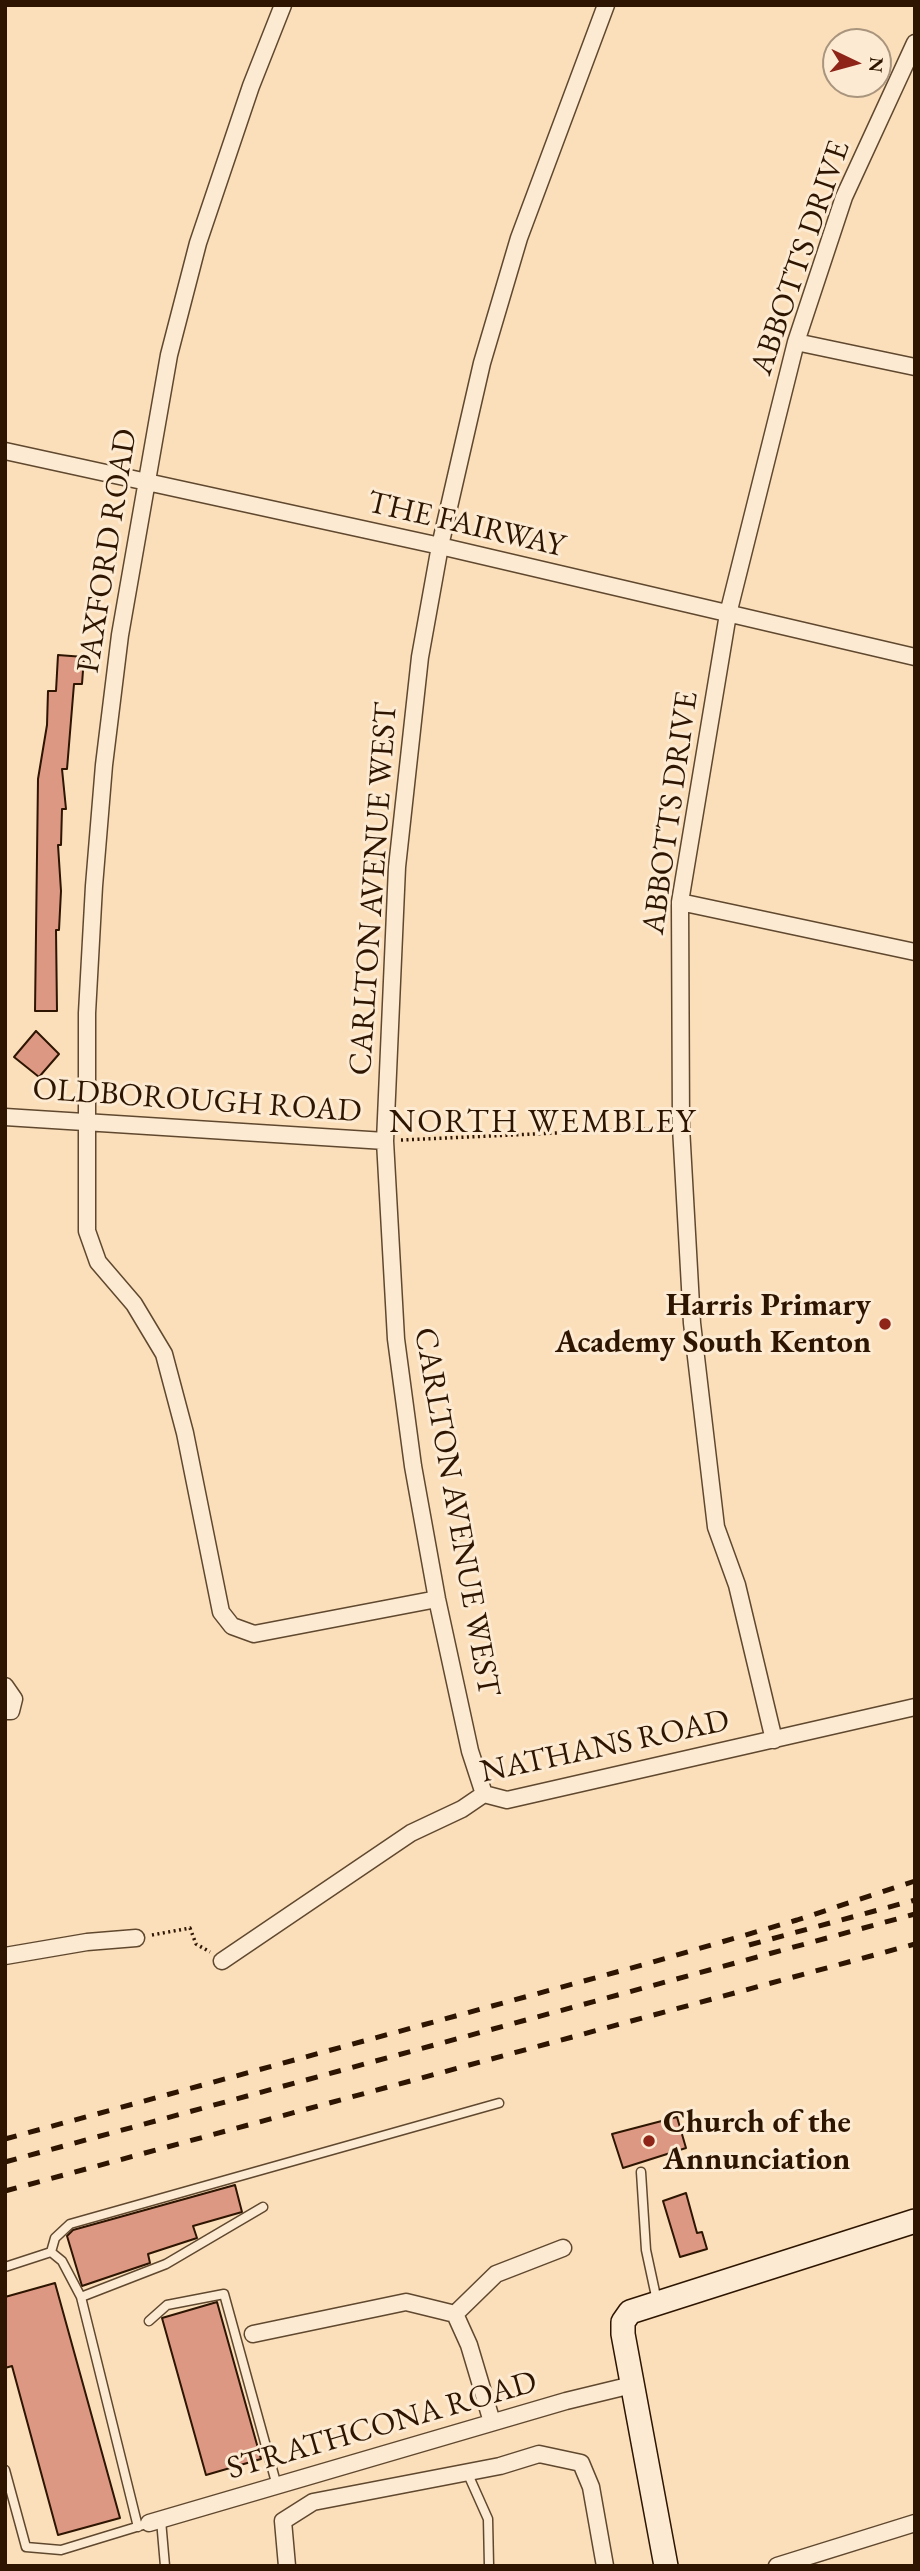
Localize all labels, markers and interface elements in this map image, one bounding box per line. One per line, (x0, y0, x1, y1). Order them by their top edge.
north arrow (822, 28, 892, 98)
text: N (863, 56, 890, 73)
street label: ABBOTTS DRIVE (743, 136, 859, 380)
street label: PAXFORD ROAD (70, 426, 146, 676)
street label: THE FAIRWAY (364, 484, 568, 566)
street label: ABBOTTS DRIVE (635, 689, 707, 937)
street label: CARLTON AVENUE WEST (342, 701, 406, 1077)
street label: OLDBOROUGH ROAD (31, 1070, 363, 1132)
district label: NORTH WEMBLEY (391, 1103, 695, 1143)
place label: Harris Primary Academy South Kenton (555, 1287, 871, 1362)
marker: Harris Primary Academy South Kenton (877, 1316, 893, 1332)
street label: CARLTON AVENUE WEST (405, 1325, 507, 1699)
street label: NATHANS ROAD (477, 1702, 733, 1792)
place label: Church of the Annunciation (663, 2104, 851, 2179)
marker: Church of the Annunciation (641, 2133, 657, 2149)
street label: STRATHCONA ROAD (223, 2363, 541, 2489)

